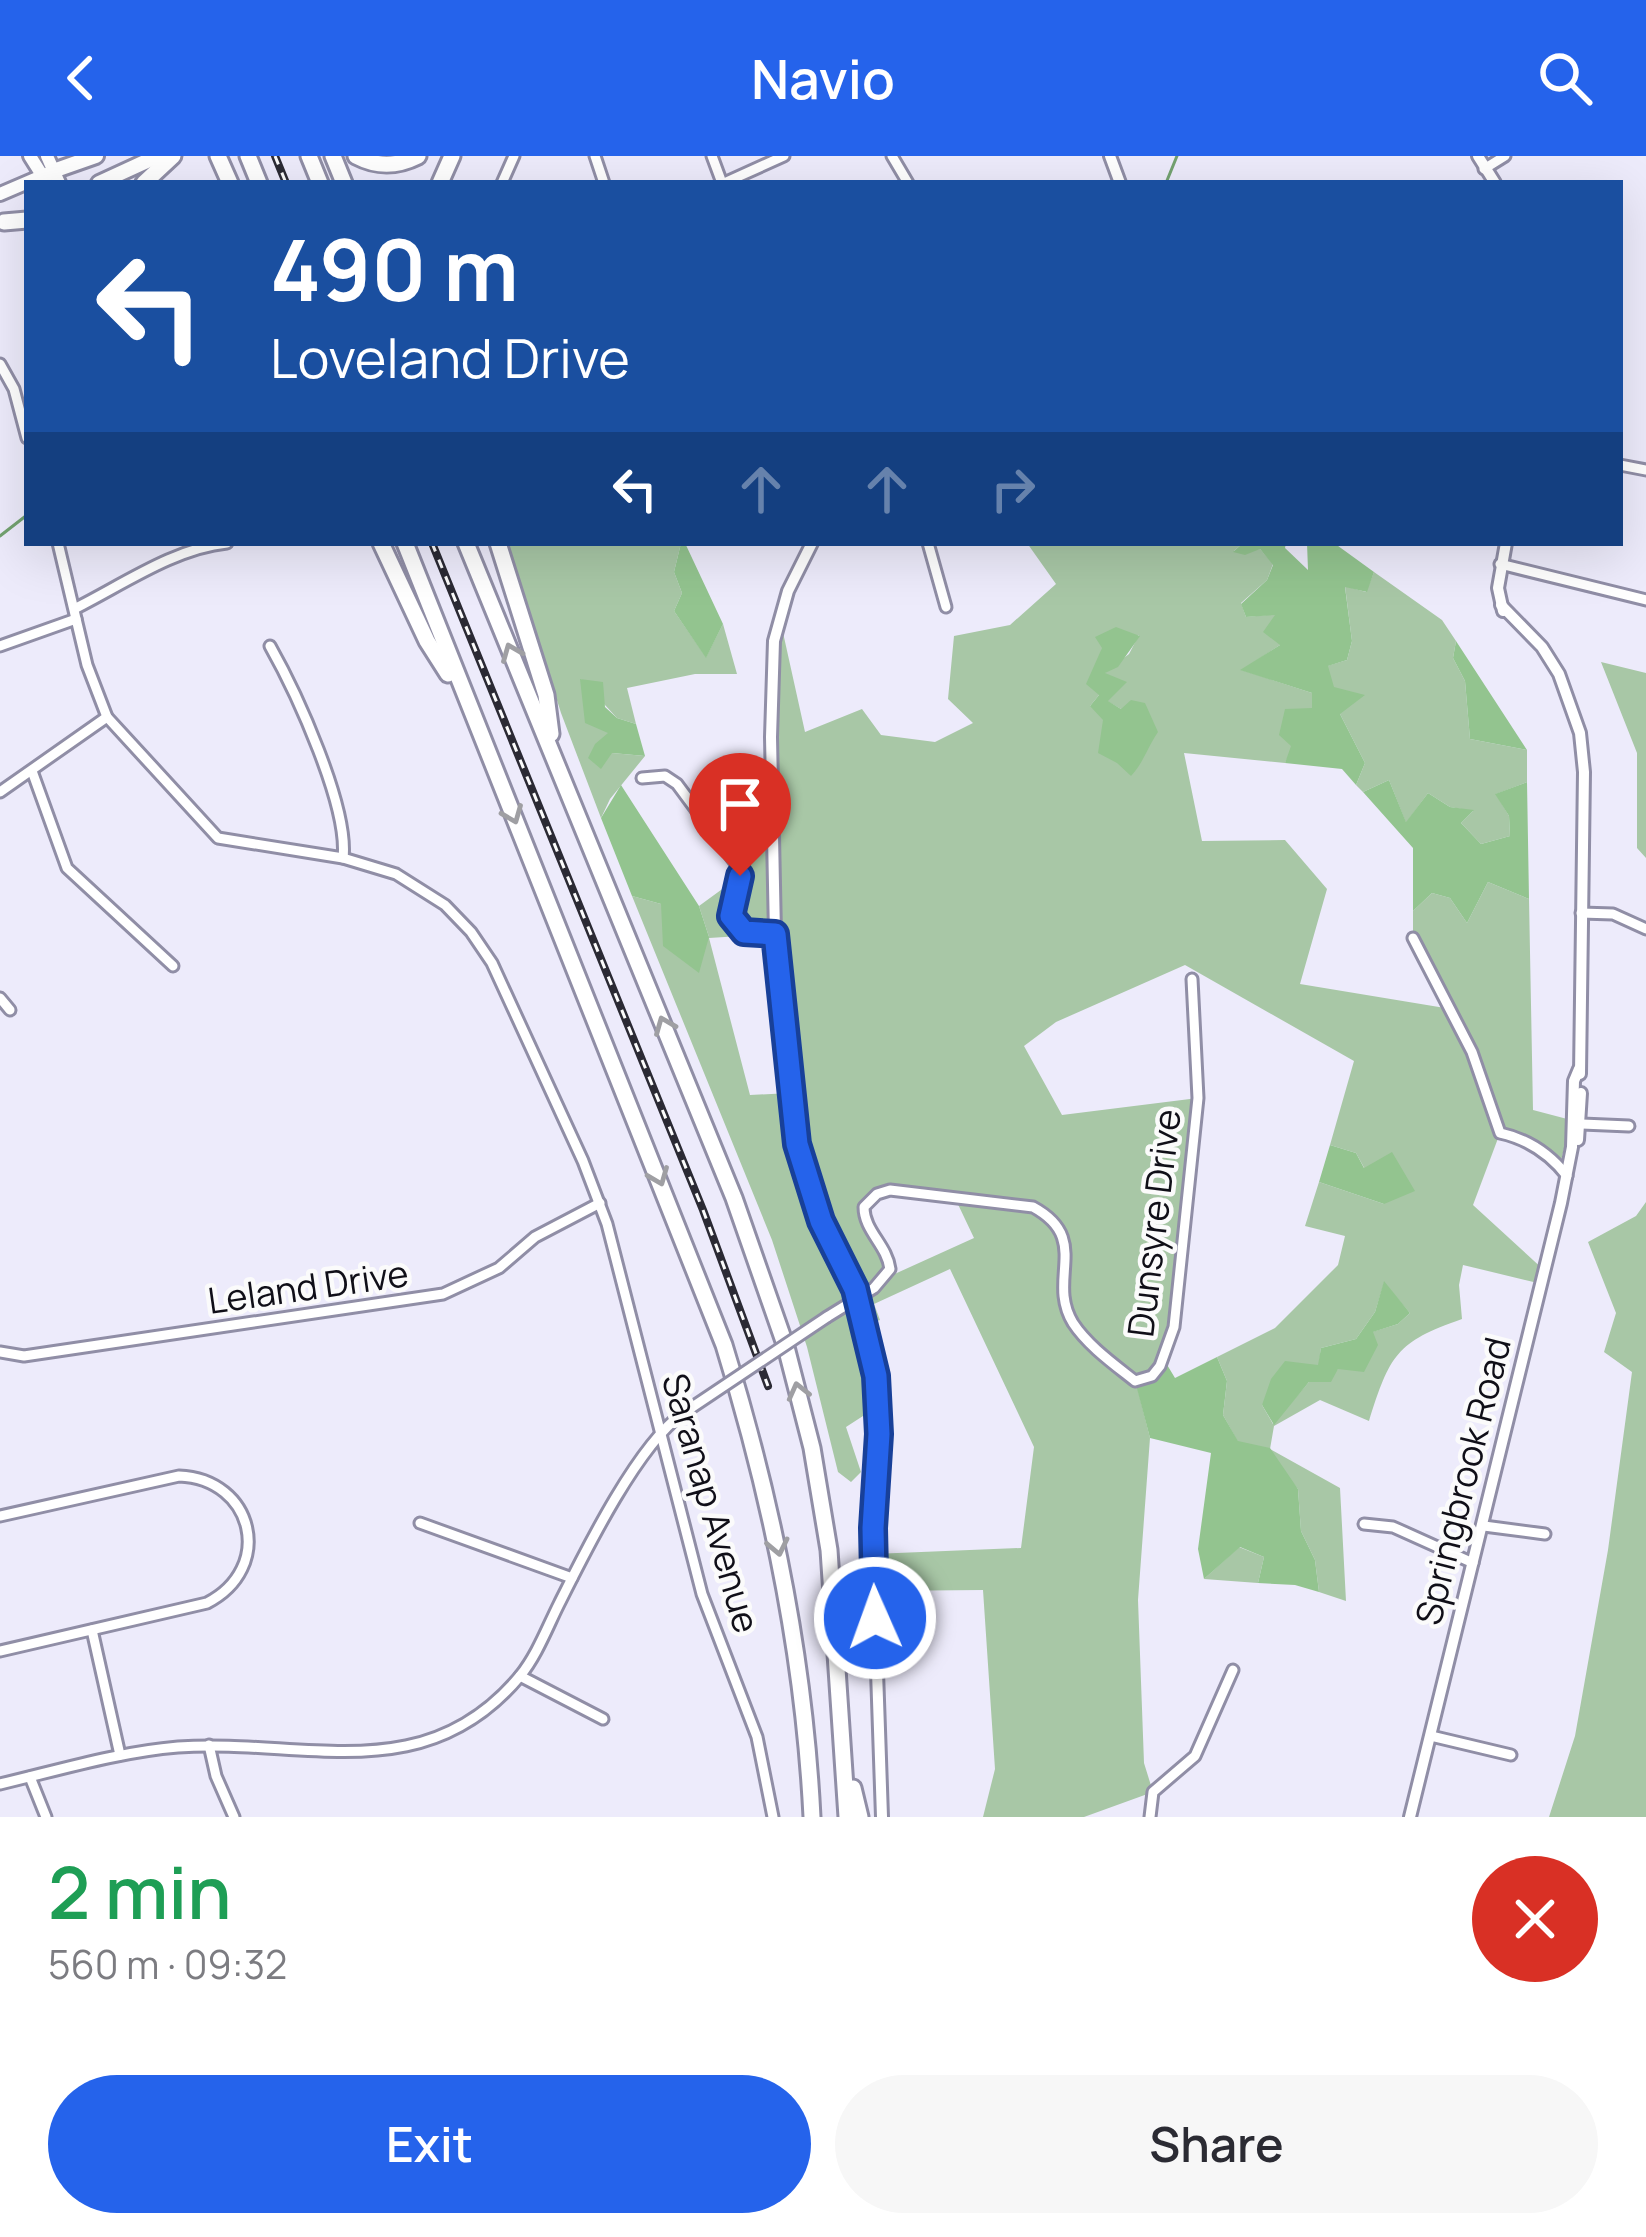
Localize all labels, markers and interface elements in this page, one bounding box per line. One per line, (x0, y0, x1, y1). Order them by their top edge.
text: Navio (751, 41, 895, 115)
icon: back (48, 45, 114, 111)
icon: search (1532, 45, 1598, 111)
text: 490 m (270, 211, 519, 326)
icon: left (72, 228, 228, 384)
text: Loveland Drive (270, 320, 630, 394)
icon: left (602, 456, 668, 522)
icon: ahead (728, 456, 794, 522)
icon: ahead (854, 456, 920, 522)
icon: right (980, 456, 1046, 522)
one-way arrow (501, 642, 525, 663)
pin (689, 753, 791, 876)
icon: arrive (707, 771, 773, 837)
one-way arrow (498, 803, 522, 824)
one-way arrow (654, 1015, 678, 1036)
street label: Dunsyre Drive (1115, 1106, 1192, 1340)
one-way arrow (645, 1165, 669, 1186)
street label: Leland Drive (205, 1248, 411, 1325)
street label: Springbrook Road (1403, 1332, 1522, 1630)
street label: Saranap Avenue (651, 1367, 772, 1638)
one-way arrow (787, 1381, 812, 1401)
one-way arrow (764, 1537, 790, 1557)
position arrow (812, 1555, 938, 1681)
text: 2 min (48, 1842, 232, 1941)
button: close (1472, 1856, 1598, 1982)
text: 560 m · 09:32 (48, 1937, 287, 1991)
button: Exit (48, 2075, 811, 2213)
button: Share (835, 2075, 1598, 2213)

